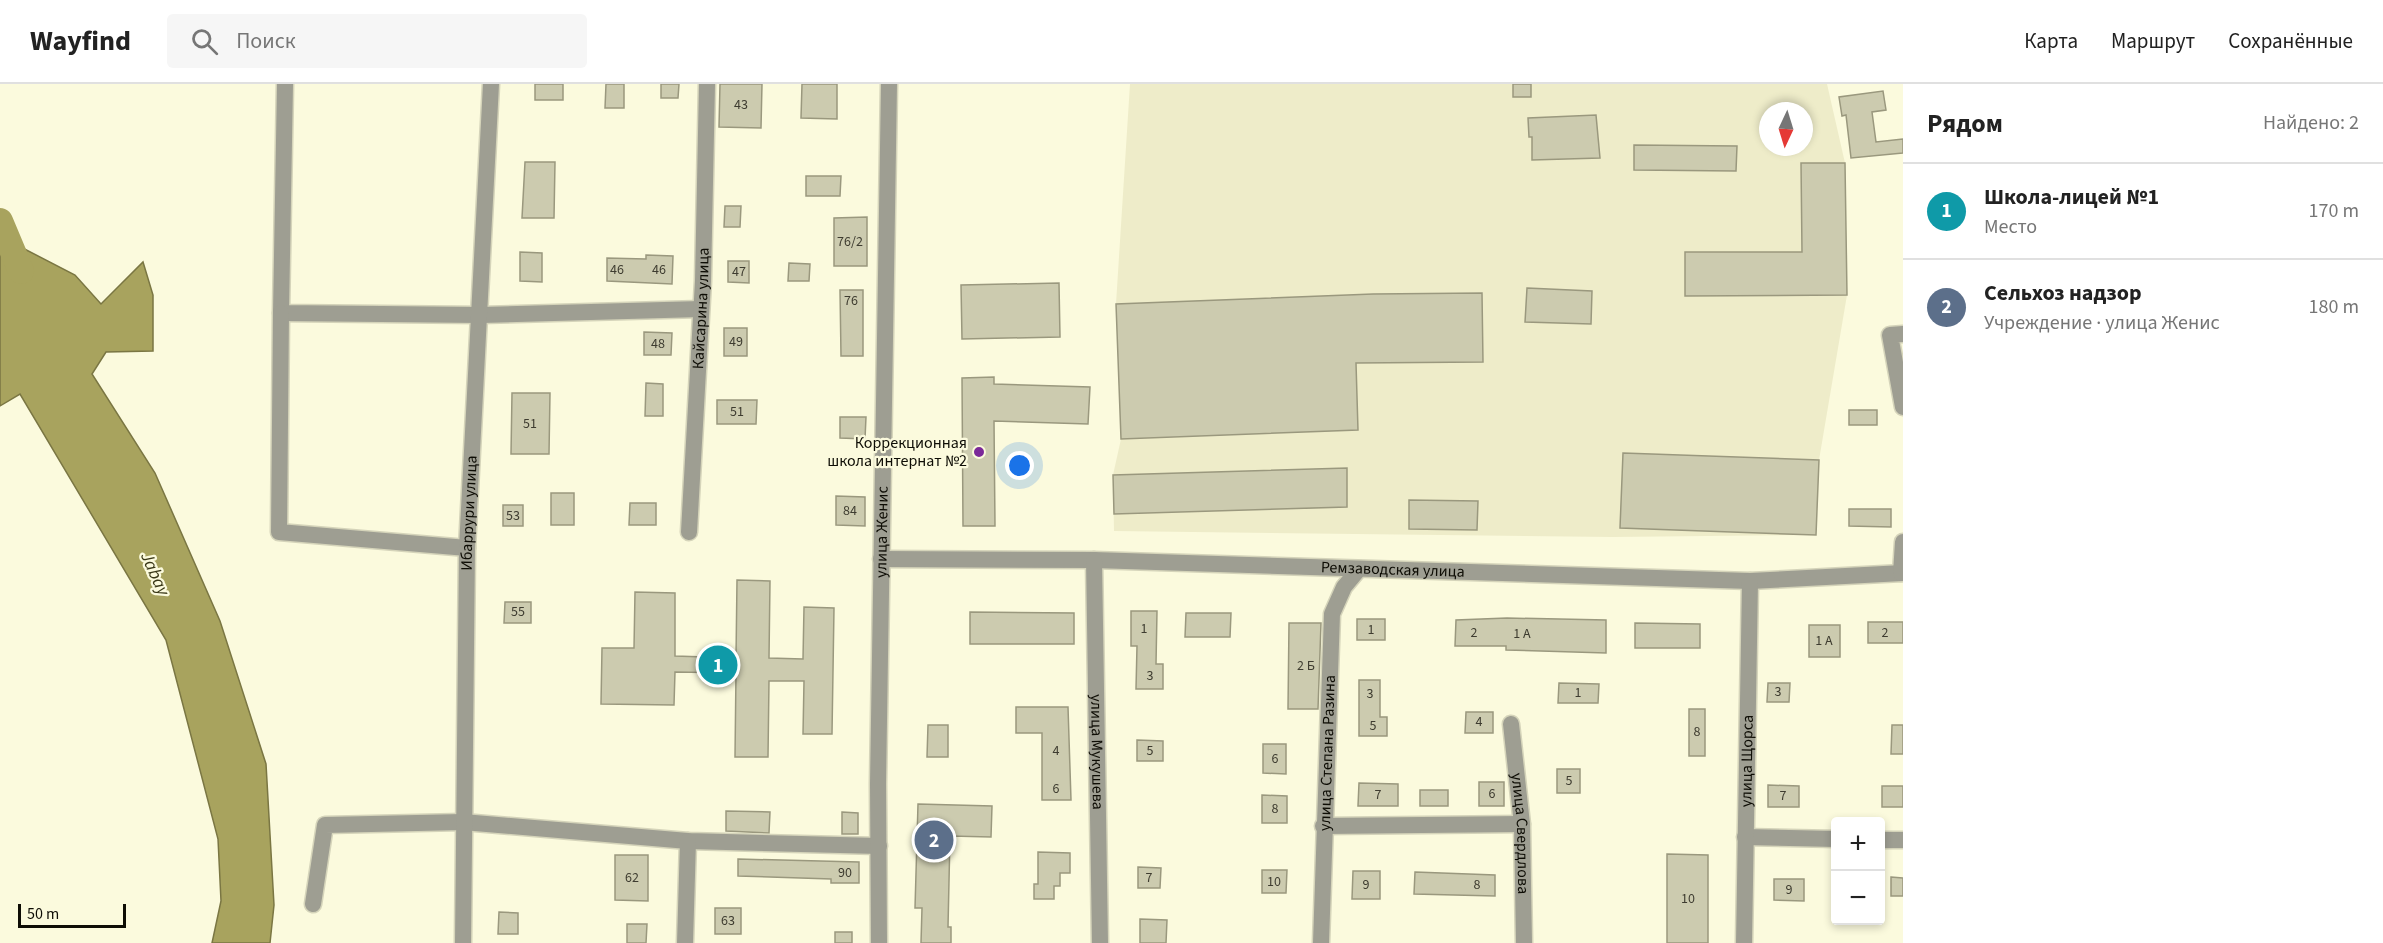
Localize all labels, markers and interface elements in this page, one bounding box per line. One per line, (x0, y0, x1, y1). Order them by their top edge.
search box (167, 14, 587, 68)
text: Wayfind (30, 21, 131, 61)
icon: search (188, 25, 221, 58)
text: Поиск (236, 25, 296, 57)
text: Карта (2024, 26, 2078, 56)
text: Маршрут (2111, 26, 2195, 56)
text: Сохранённые (2228, 26, 2353, 56)
house number: 43 (734, 95, 748, 115)
north arrow (1759, 102, 1813, 156)
text: Рядом (1927, 105, 2003, 142)
text: Найдено: 2 (2263, 109, 2359, 137)
text: Школа-лицей №1 (1984, 181, 2159, 213)
text: 1 (1941, 197, 1952, 225)
text: 170 m (2309, 197, 2359, 225)
text: Место (1984, 213, 2037, 241)
house number: 76/2 (837, 232, 863, 252)
street label: Кайсарина улица (687, 247, 715, 370)
house number: 46 (610, 260, 624, 280)
house number: 46 (652, 260, 666, 280)
house number: 47 (732, 262, 746, 282)
text: Сельхоз надзор (1984, 277, 2142, 309)
house number: 76 (844, 291, 858, 311)
text: 2 (1941, 293, 1952, 321)
text: 180 m (2309, 293, 2359, 321)
text: Учреждение · улица Женис (1984, 309, 2220, 337)
house number: 49 (729, 332, 743, 352)
house number: 48 (651, 334, 665, 354)
house number: 51 (730, 402, 744, 422)
house number: 51 (523, 414, 537, 434)
place label: Коррекционная школа интернат №2 (827, 432, 967, 472)
marker: Коррекционная школа интернат №2 (972, 445, 986, 459)
your location (1005, 451, 1034, 480)
street label: Ибаррури улица (456, 455, 483, 571)
street label: улица Женис (870, 486, 894, 578)
house number: 84 (843, 501, 857, 521)
house number: 53 (506, 506, 520, 526)
water label: Jabay (134, 547, 176, 601)
street label: Ремзаводская улица (1320, 556, 1465, 583)
house number: 55 (511, 602, 525, 622)
house number: 1 (1141, 619, 1148, 639)
house number: 1 (1368, 620, 1375, 640)
house number: 2 (1471, 623, 1478, 643)
house number: 2 (1882, 623, 1889, 643)
house number: 1 А (1513, 624, 1531, 644)
house number: 1 А (1815, 631, 1833, 651)
pin: 1 (698, 642, 738, 688)
house number: 2 Б (1297, 656, 1315, 676)
house number: 3 (1147, 666, 1154, 686)
street label: улица Степана Разина (1314, 675, 1341, 831)
house number: 3 (1775, 682, 1782, 702)
house number: 1 (1575, 683, 1582, 703)
house number: 3 (1367, 684, 1374, 704)
street label: улица Мукушева (1085, 694, 1109, 810)
house number: 4 (1476, 712, 1483, 732)
street label: улица Щорса (1735, 715, 1759, 807)
house number: 5 (1370, 716, 1377, 736)
house number: 8 (1694, 722, 1701, 742)
house number: 4 (1053, 741, 1060, 761)
house number: 5 (1147, 741, 1154, 761)
house number: 6 (1272, 749, 1279, 769)
house number: 5 (1566, 771, 1573, 791)
street label: улица Свердлова (1505, 772, 1534, 894)
house number: 6 (1053, 779, 1060, 799)
house number: 6 (1489, 784, 1496, 804)
house number: 7 (1375, 785, 1382, 805)
house number: 7 (1780, 786, 1787, 806)
house number: 8 (1272, 799, 1279, 819)
map controls (1831, 817, 1885, 925)
button: + (1831, 817, 1885, 871)
pin: 2 (914, 818, 954, 862)
house number: 90 (838, 863, 852, 883)
house number: 62 (625, 868, 639, 888)
house number: 7 (1146, 868, 1153, 888)
button: − (1831, 871, 1885, 925)
house number: 10 (1267, 872, 1281, 892)
house number: 9 (1363, 875, 1370, 895)
house number: 8 (1474, 875, 1481, 895)
house number: 9 (1786, 880, 1793, 900)
house number: 10 (1681, 889, 1695, 909)
scale bar (18, 901, 126, 928)
text: 50 m (27, 903, 59, 925)
house number: 63 (721, 911, 735, 931)

